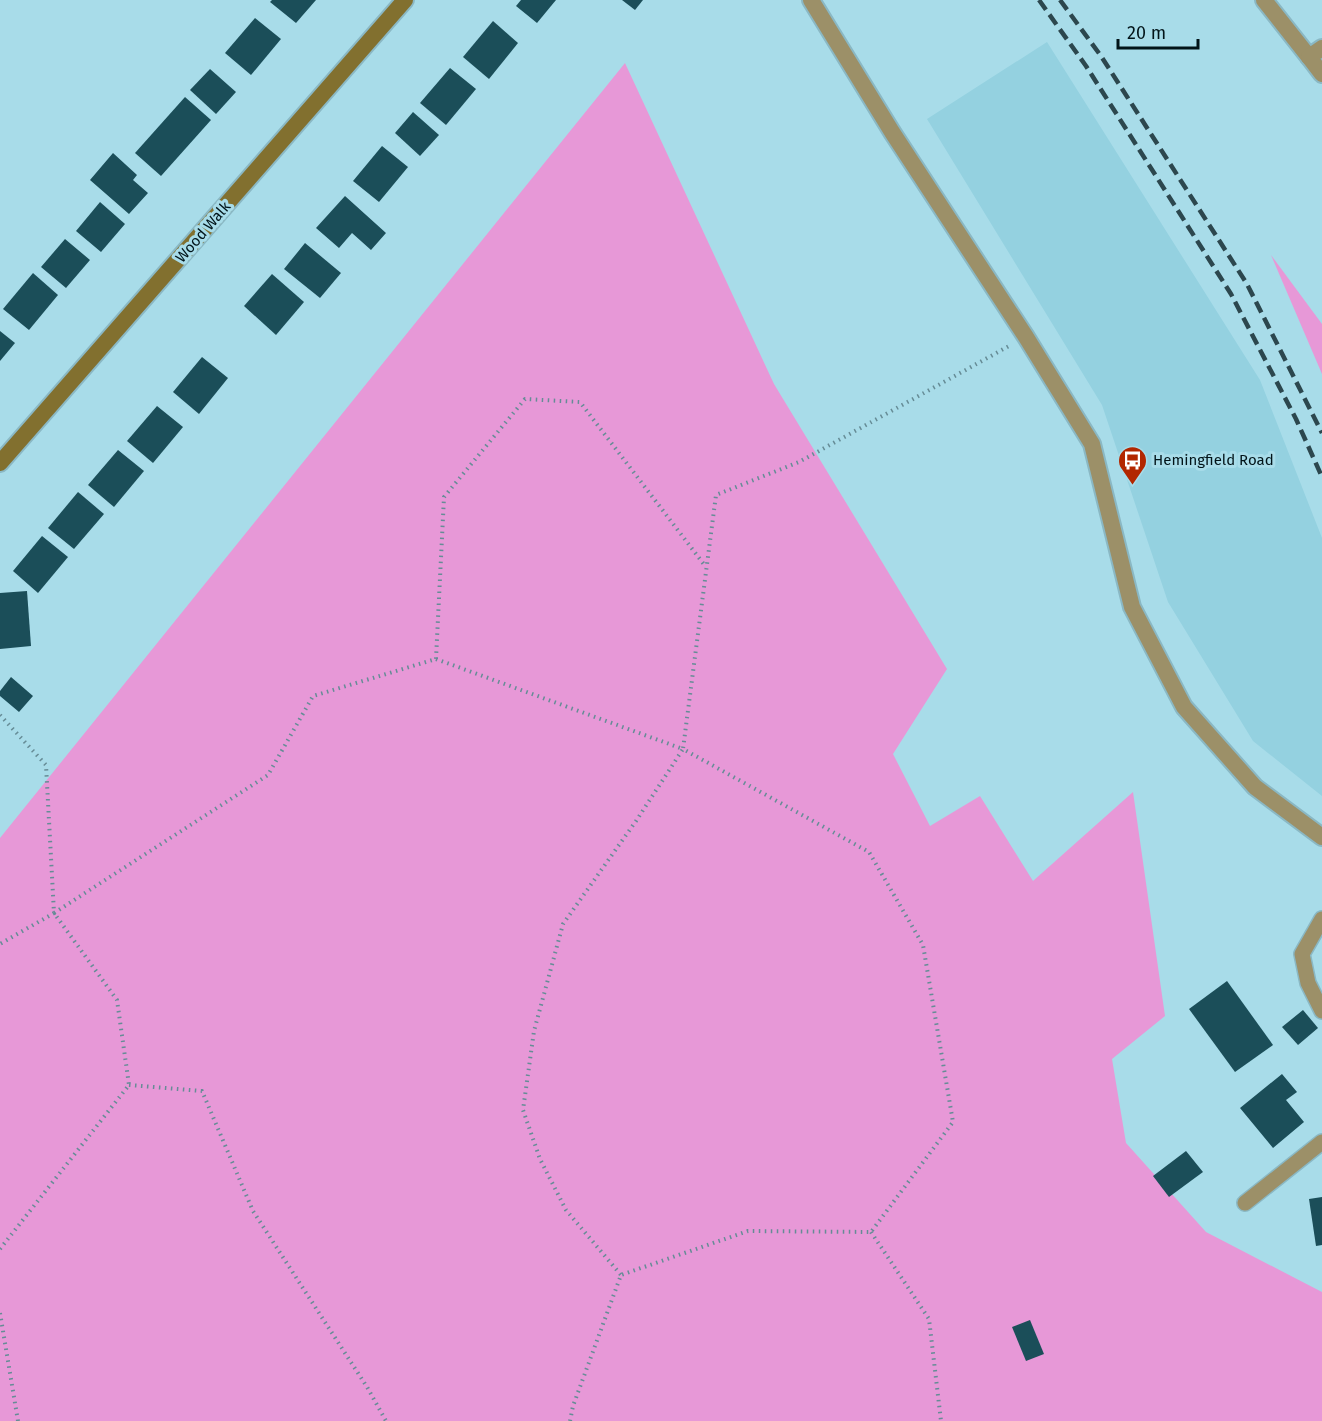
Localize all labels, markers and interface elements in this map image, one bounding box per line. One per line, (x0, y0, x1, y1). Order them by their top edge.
scale bar (1118, 12, 1198, 50)
text: 20 m (1127, 22, 1166, 44)
street label: Wood Walk (172, 198, 235, 266)
bus stop icon: Hemingfield Road (1116, 444, 1148, 486)
place label: Hemingfield Road (1153, 451, 1274, 469)

